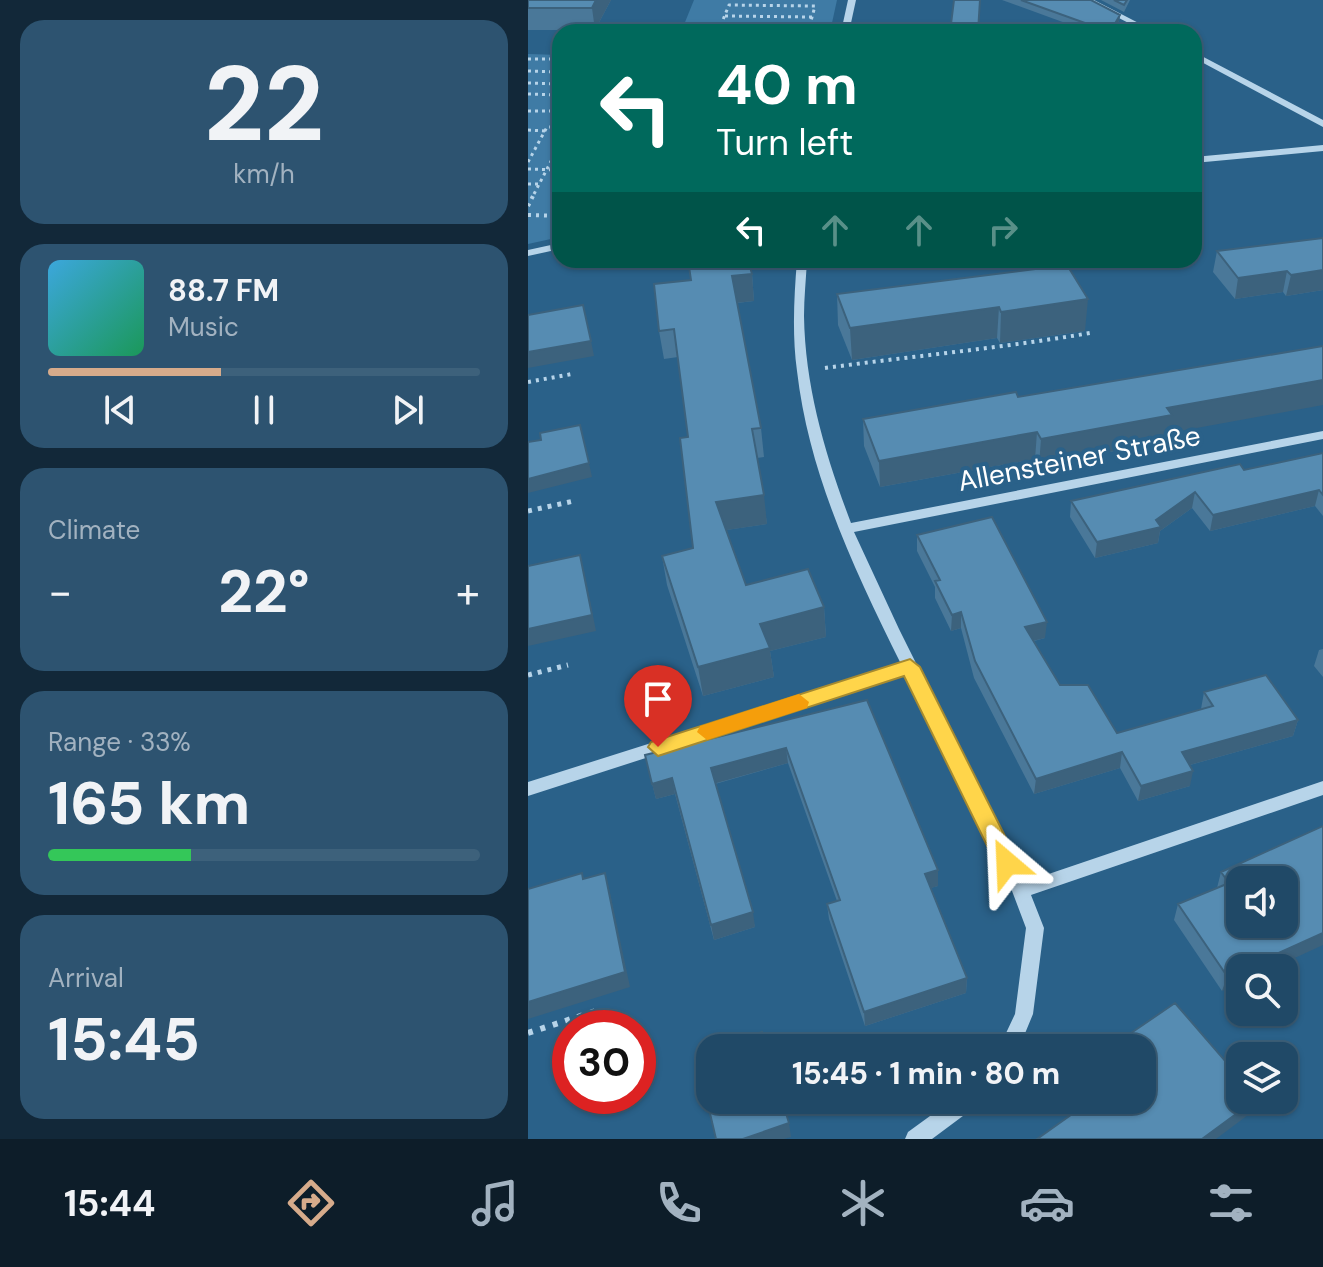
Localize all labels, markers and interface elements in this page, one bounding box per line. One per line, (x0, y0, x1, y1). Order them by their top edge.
text: 22 (204, 37, 324, 172)
text: 40 m (716, 48, 858, 121)
icon: left (584, 56, 688, 160)
text: Turn left (716, 119, 853, 166)
text: km/h (233, 157, 295, 191)
icon: left (729, 208, 773, 252)
icon: ahead (813, 208, 857, 252)
icon: ahead (897, 208, 941, 252)
icon: right (981, 208, 1025, 252)
text: 88.7 FM (168, 271, 279, 310)
text: Music (168, 310, 239, 344)
icon: previous (98, 388, 142, 432)
icon: pause (242, 388, 286, 432)
icon: next (386, 388, 430, 432)
street label: Allensteiner Straße (955, 417, 1204, 500)
text: Climate (48, 513, 140, 547)
text: 22° (218, 552, 310, 631)
text: − (48, 563, 72, 621)
text: + (456, 563, 480, 621)
pin (624, 665, 692, 747)
icon: arrive (636, 677, 680, 721)
text: Range · 33% (48, 725, 191, 759)
text: 165 km (48, 764, 250, 843)
position arrow (965, 821, 1049, 905)
map controls (1226, 866, 1298, 1114)
button: sound (1226, 866, 1298, 938)
button: search (1226, 954, 1298, 1026)
text: Arrival (48, 961, 124, 995)
text: 15:45 (48, 1000, 200, 1079)
speed limit sign: 30 (552, 1010, 656, 1114)
button: layers (1226, 1042, 1298, 1114)
text: 15:45 · 1 min · 80 m (792, 1054, 1060, 1093)
icon: directions (283, 1175, 339, 1231)
icon: music (467, 1175, 523, 1231)
icon: phone (651, 1175, 707, 1231)
icon: climate (835, 1175, 891, 1231)
icon: car (1019, 1175, 1075, 1231)
icon: filters (1203, 1175, 1259, 1231)
text: 15:44 (64, 1180, 155, 1227)

